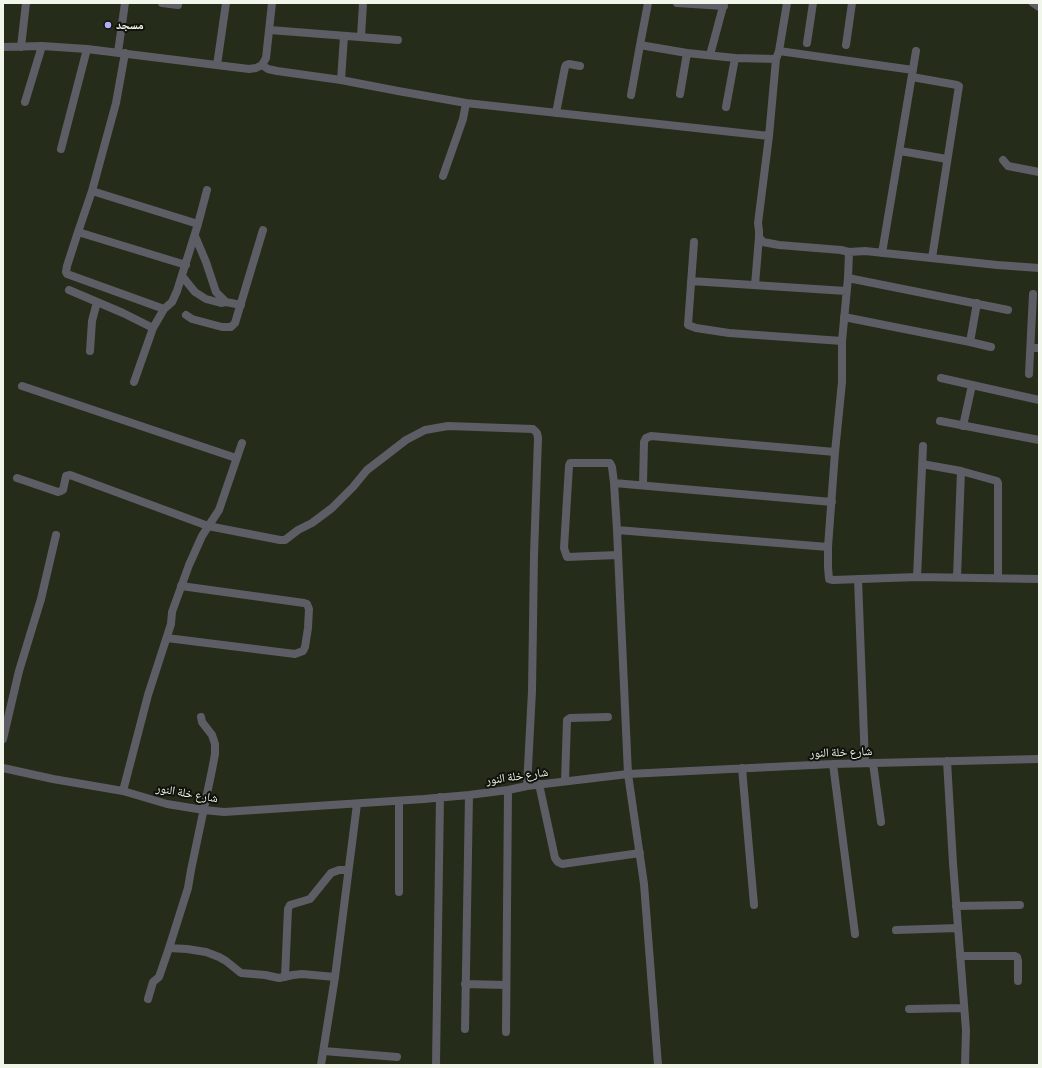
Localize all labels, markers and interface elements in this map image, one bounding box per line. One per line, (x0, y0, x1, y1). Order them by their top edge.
place label: مسجد (116, 18, 144, 32)
marker: مسجد (103, 20, 113, 30)
street label: شارع خلة النور (809, 744, 873, 760)
street label: شارع خلة النور (485, 765, 549, 787)
street label: شارع خلة النور (155, 780, 219, 806)

